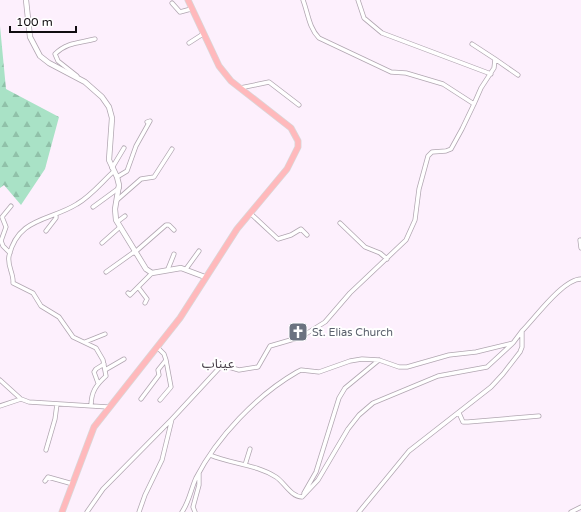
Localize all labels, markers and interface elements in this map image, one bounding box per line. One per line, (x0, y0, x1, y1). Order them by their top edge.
scale bar (10, 8, 76, 34)
text: 100 m (16, 15, 53, 29)
church icon: St. Elias Church (287, 321, 309, 343)
place label: St. Elias Church (312, 326, 393, 339)
district label: عيناب (202, 356, 235, 372)

